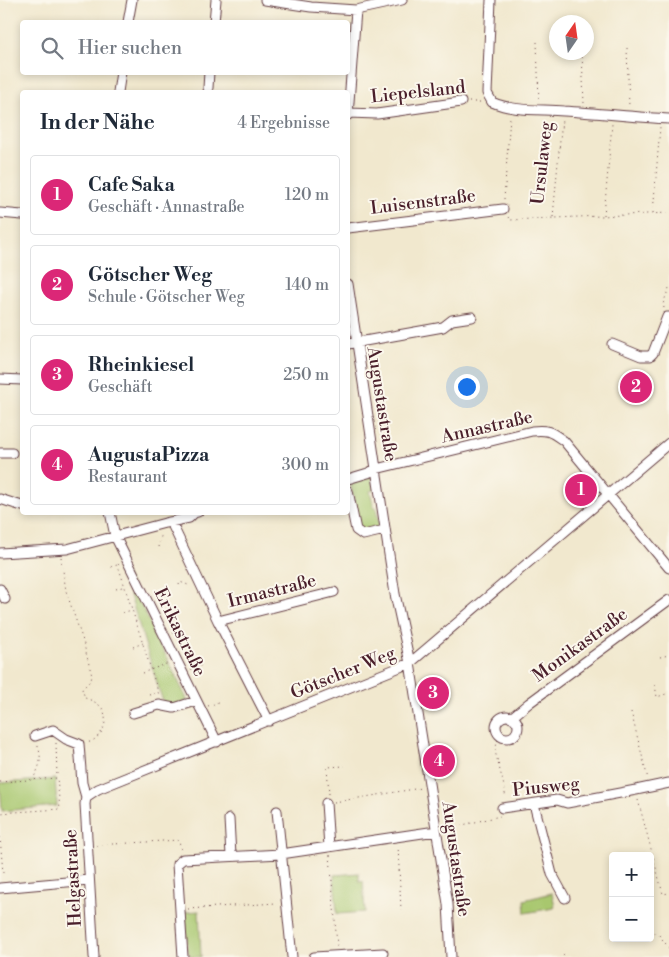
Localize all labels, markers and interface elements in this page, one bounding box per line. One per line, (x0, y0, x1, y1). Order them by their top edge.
north arrow (549, 15, 594, 60)
search box (20, 20, 350, 75)
icon: search (38, 34, 66, 62)
text: Hier suchen (78, 36, 182, 60)
street label: Liepelsland (370, 76, 467, 108)
text: In der Nähe (40, 110, 155, 136)
text: 4 Ergebnisse (237, 113, 330, 133)
street label: Ursulaweg (526, 119, 558, 206)
text: Cafe Saka (88, 173, 175, 197)
street label: Luisenstraße (369, 184, 477, 220)
text: 1 (53, 185, 61, 205)
text: 120 m (285, 185, 329, 205)
text: Geschäft · Annastraße (88, 197, 245, 217)
text: Götscher Weg (88, 263, 212, 287)
text: 2 (52, 275, 62, 295)
text: 140 m (285, 275, 329, 295)
text: Schule · Götscher Weg (88, 287, 245, 307)
street label: Augustastraße (361, 344, 402, 463)
text: Rheinkiesel (88, 353, 194, 377)
text: 3 (52, 365, 62, 385)
text: 250 m (283, 365, 329, 385)
pin: 2 (620, 368, 652, 406)
your location (454, 374, 480, 400)
text: Geschäft (88, 377, 153, 397)
street label: Annastraße (438, 405, 535, 449)
text: AugustaPizza (88, 443, 209, 467)
text: 4 (52, 455, 62, 475)
text: 300 m (282, 455, 329, 475)
text: Restaurant (88, 467, 167, 487)
pin: 1 (565, 471, 597, 509)
street label: Irmastraße (225, 569, 319, 613)
street label: Erikastraße (149, 584, 211, 680)
street label: Monikastraße (528, 603, 632, 687)
street label: Götscher Weg (287, 641, 400, 705)
pin: 3 (417, 674, 449, 712)
pin: 4 (423, 742, 455, 780)
street label: Piusweg (511, 772, 581, 802)
street label: Augustastraße (436, 799, 475, 918)
street label: Helgastraße (59, 829, 87, 927)
map controls (609, 852, 654, 942)
button: + (609, 852, 654, 897)
button: − (609, 897, 654, 942)

